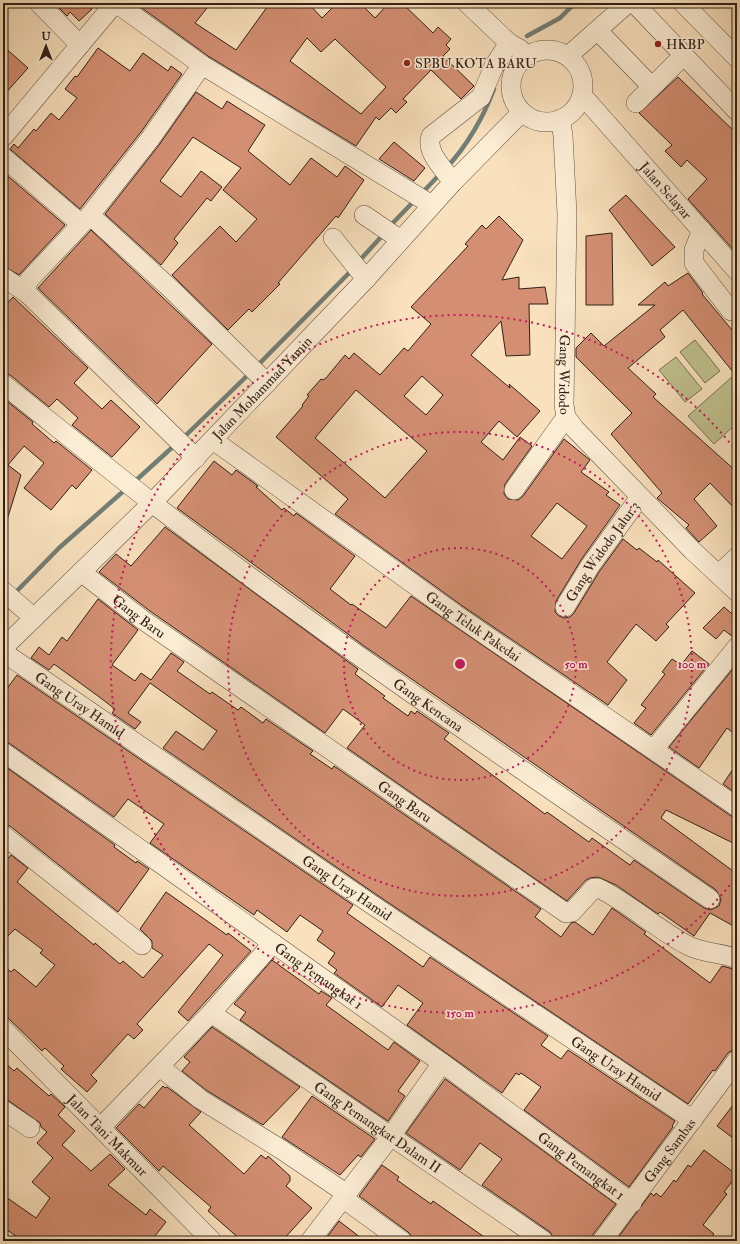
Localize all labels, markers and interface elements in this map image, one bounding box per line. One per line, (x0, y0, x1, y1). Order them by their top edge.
north arrow (26, 26, 66, 66)
text: U (41, 30, 51, 43)
place label: HKBP (666, 36, 705, 53)
marker: HKBP (653, 39, 663, 49)
place label: SPBU KOTA BARU (415, 55, 537, 72)
marker: SPBU KOTA BARU (402, 58, 412, 68)
street label: Jalan Selayar (635, 158, 696, 223)
street label: Jalan Mohammad Yamin (208, 333, 316, 444)
street label: Gang Widodo (555, 335, 573, 416)
street label: Gang Widodo Jalur 3 (562, 498, 643, 605)
street label: Gang Teluk Pakedai (422, 588, 524, 666)
street label: Gang Baru (109, 591, 169, 642)
centre of rings (453, 657, 467, 671)
text: 50 m (564, 657, 588, 672)
text: 100 m (678, 657, 707, 672)
street label: Gang Uray Hamid (31, 668, 128, 742)
street label: Gang Kencana (390, 675, 467, 736)
street label: Gang Baru (374, 777, 435, 826)
street label: Gang Uray Hamid (299, 851, 395, 925)
street label: Gang Pemangkat 1 (271, 939, 366, 1013)
text: 150 m (446, 1006, 474, 1021)
street label: Gang Uray Hamid (568, 1033, 664, 1105)
street label: Gang Pemangkat Dalam II (310, 1078, 445, 1177)
street label: Jalan Tani Makmur (62, 1090, 152, 1181)
street label: Gang Sambas (640, 1115, 700, 1186)
street label: Gang Pemangkat 1 (534, 1128, 628, 1204)

